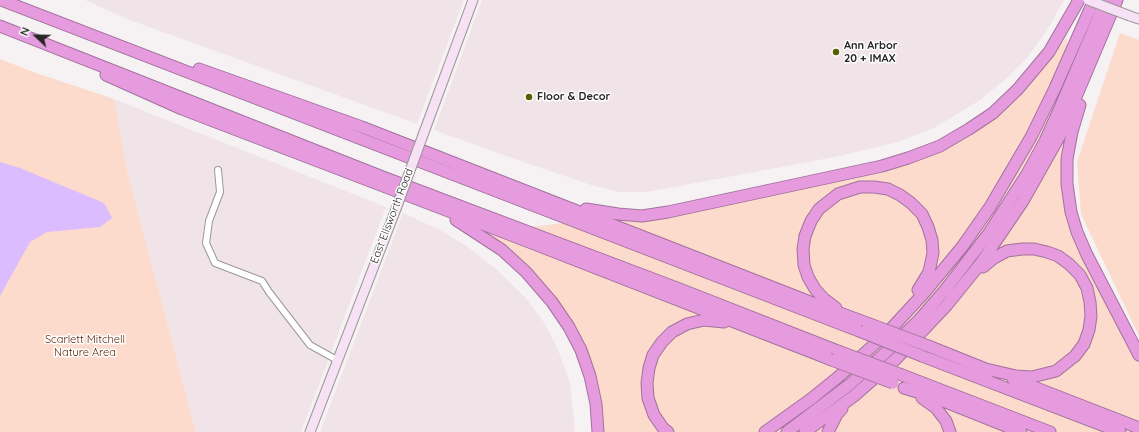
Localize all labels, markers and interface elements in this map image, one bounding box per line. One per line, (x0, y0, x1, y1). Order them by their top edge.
north arrow (16, 16, 56, 56)
text: N (17, 25, 33, 38)
place label: Ann Arbor 20 + IMAX (844, 39, 898, 65)
marker: Ann Arbor 20 + IMAX (831, 47, 841, 57)
place label: Floor & Decor (537, 90, 610, 104)
marker: Floor & Decor (524, 92, 534, 102)
street label: East Ellsworth Road (368, 167, 416, 265)
park label: Scarlett Mitchell Nature Area (45, 333, 125, 359)

